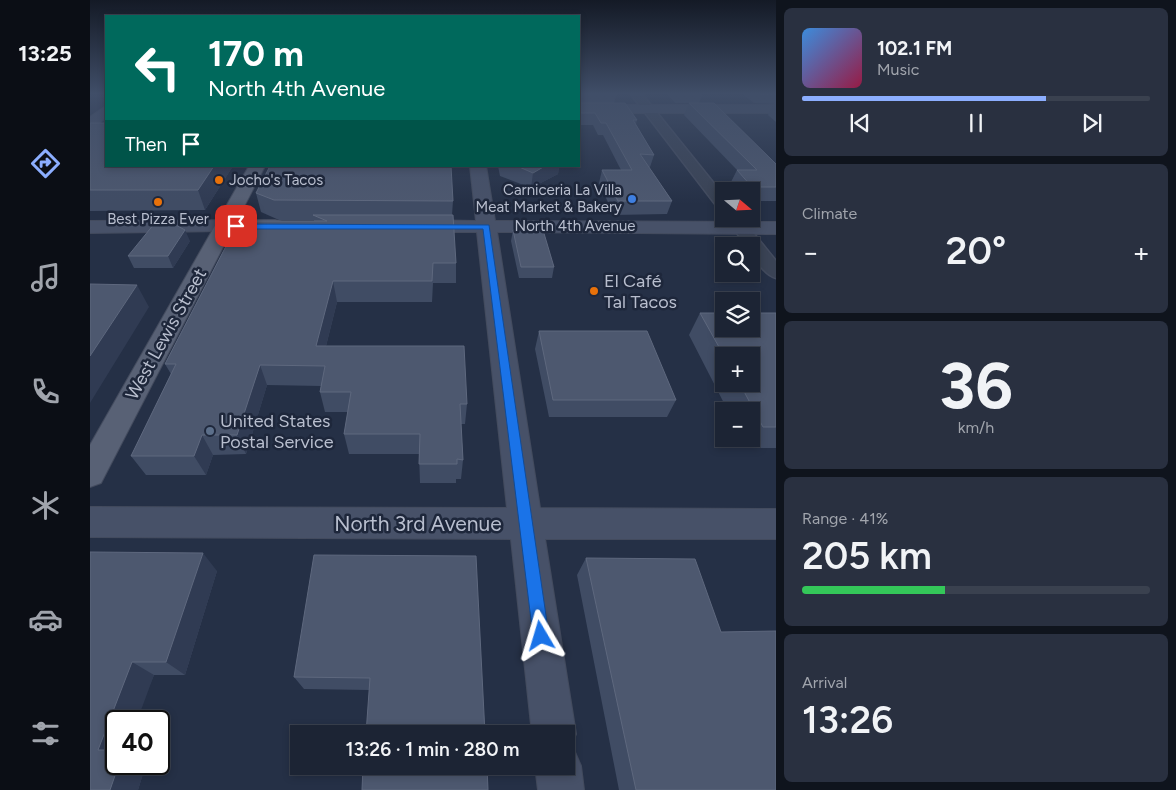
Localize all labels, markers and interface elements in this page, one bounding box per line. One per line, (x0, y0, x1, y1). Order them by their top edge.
text: 170 m (208, 33, 304, 75)
icon: left (125, 35, 190, 100)
text: 102.1 FM (877, 37, 952, 60)
text: 13:25 (18, 40, 72, 67)
text: Music (877, 60, 919, 79)
text: North 4th Avenue (208, 75, 385, 102)
icon: previous (846, 109, 874, 137)
icon: pause (962, 109, 990, 137)
icon: next (1078, 109, 1106, 137)
icon: arrive (177, 130, 205, 158)
text: Then (125, 133, 167, 156)
icon: directions (28, 146, 63, 181)
place label: Jocho's Tacos (229, 171, 323, 189)
marker: Jocho's Tacos (213, 174, 225, 186)
place label: Carniceria La Villa Meat Market & Bakery (476, 181, 622, 216)
north arrow (715, 182, 760, 228)
map controls (715, 182, 760, 447)
marker: Carniceria La Villa Meat Market & Bakery (626, 193, 638, 205)
marker: Best Pizza Ever (152, 196, 164, 208)
text: Climate (802, 204, 857, 223)
pin (215, 205, 257, 247)
place label: Best Pizza Ever (107, 210, 209, 228)
icon: arrive (222, 212, 250, 240)
street label: North 4th Avenue (515, 217, 635, 235)
text: 20° (946, 228, 1006, 274)
text: − (802, 235, 819, 269)
text: + (1133, 235, 1150, 269)
button: search (715, 237, 760, 282)
icon: music (28, 260, 63, 295)
street label: West Lewis Street (121, 264, 211, 403)
place label: El Café Tal Tacos (604, 270, 677, 313)
marker: El Café Tal Tacos (588, 285, 600, 297)
button: layers (715, 292, 760, 337)
text: 36 (939, 346, 1013, 424)
button: + (715, 347, 760, 392)
icon: phone (28, 374, 63, 409)
button: − (715, 402, 760, 447)
place label: United States Postal Service (220, 410, 334, 453)
text: km/h (958, 418, 994, 437)
marker: United States Postal Service (204, 425, 216, 437)
icon: climate (28, 488, 63, 523)
text: Range · 41% (802, 509, 888, 528)
street label: North 3rd Avenue (334, 511, 502, 536)
text: 205 km (802, 533, 932, 579)
icon: car (28, 602, 63, 637)
position arrow (514, 609, 566, 661)
text: Arrival (802, 673, 847, 692)
text: 13:26 (802, 697, 893, 743)
speed limit sign: 40 (105, 710, 170, 775)
icon: filters (28, 716, 63, 751)
text: 13:26 · 1 min · 280 m (346, 738, 519, 761)

